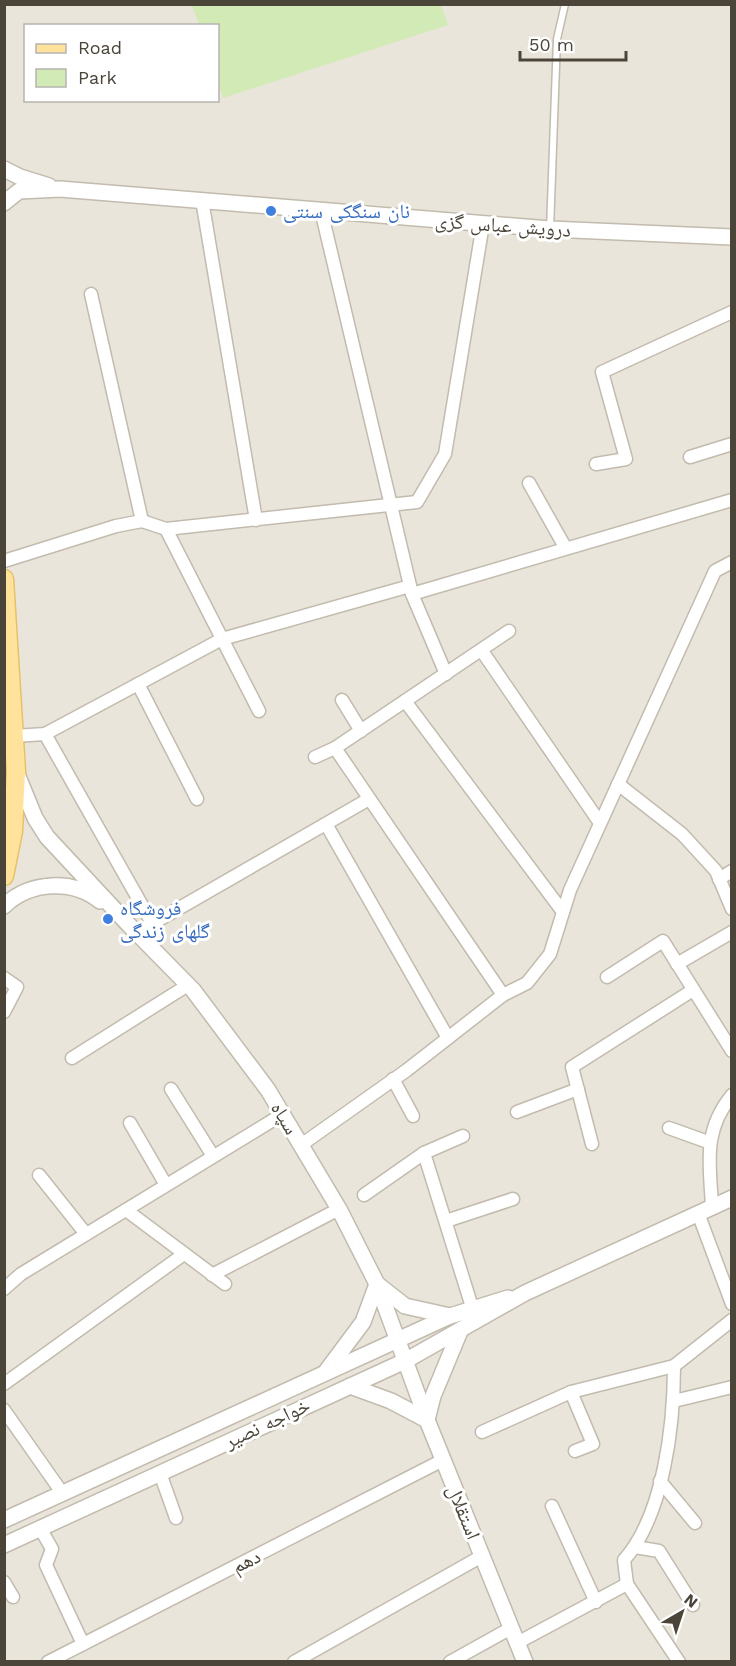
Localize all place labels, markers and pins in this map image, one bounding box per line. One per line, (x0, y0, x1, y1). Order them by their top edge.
place label: نان سنگکی سنتی (283, 199, 410, 223)
marker: نان سنگکی سنتی (264, 204, 278, 218)
place label: فروشگاه گلهای زندگی (120, 896, 210, 943)
marker: فروشگاه گلهای زندگی (101, 912, 115, 926)

